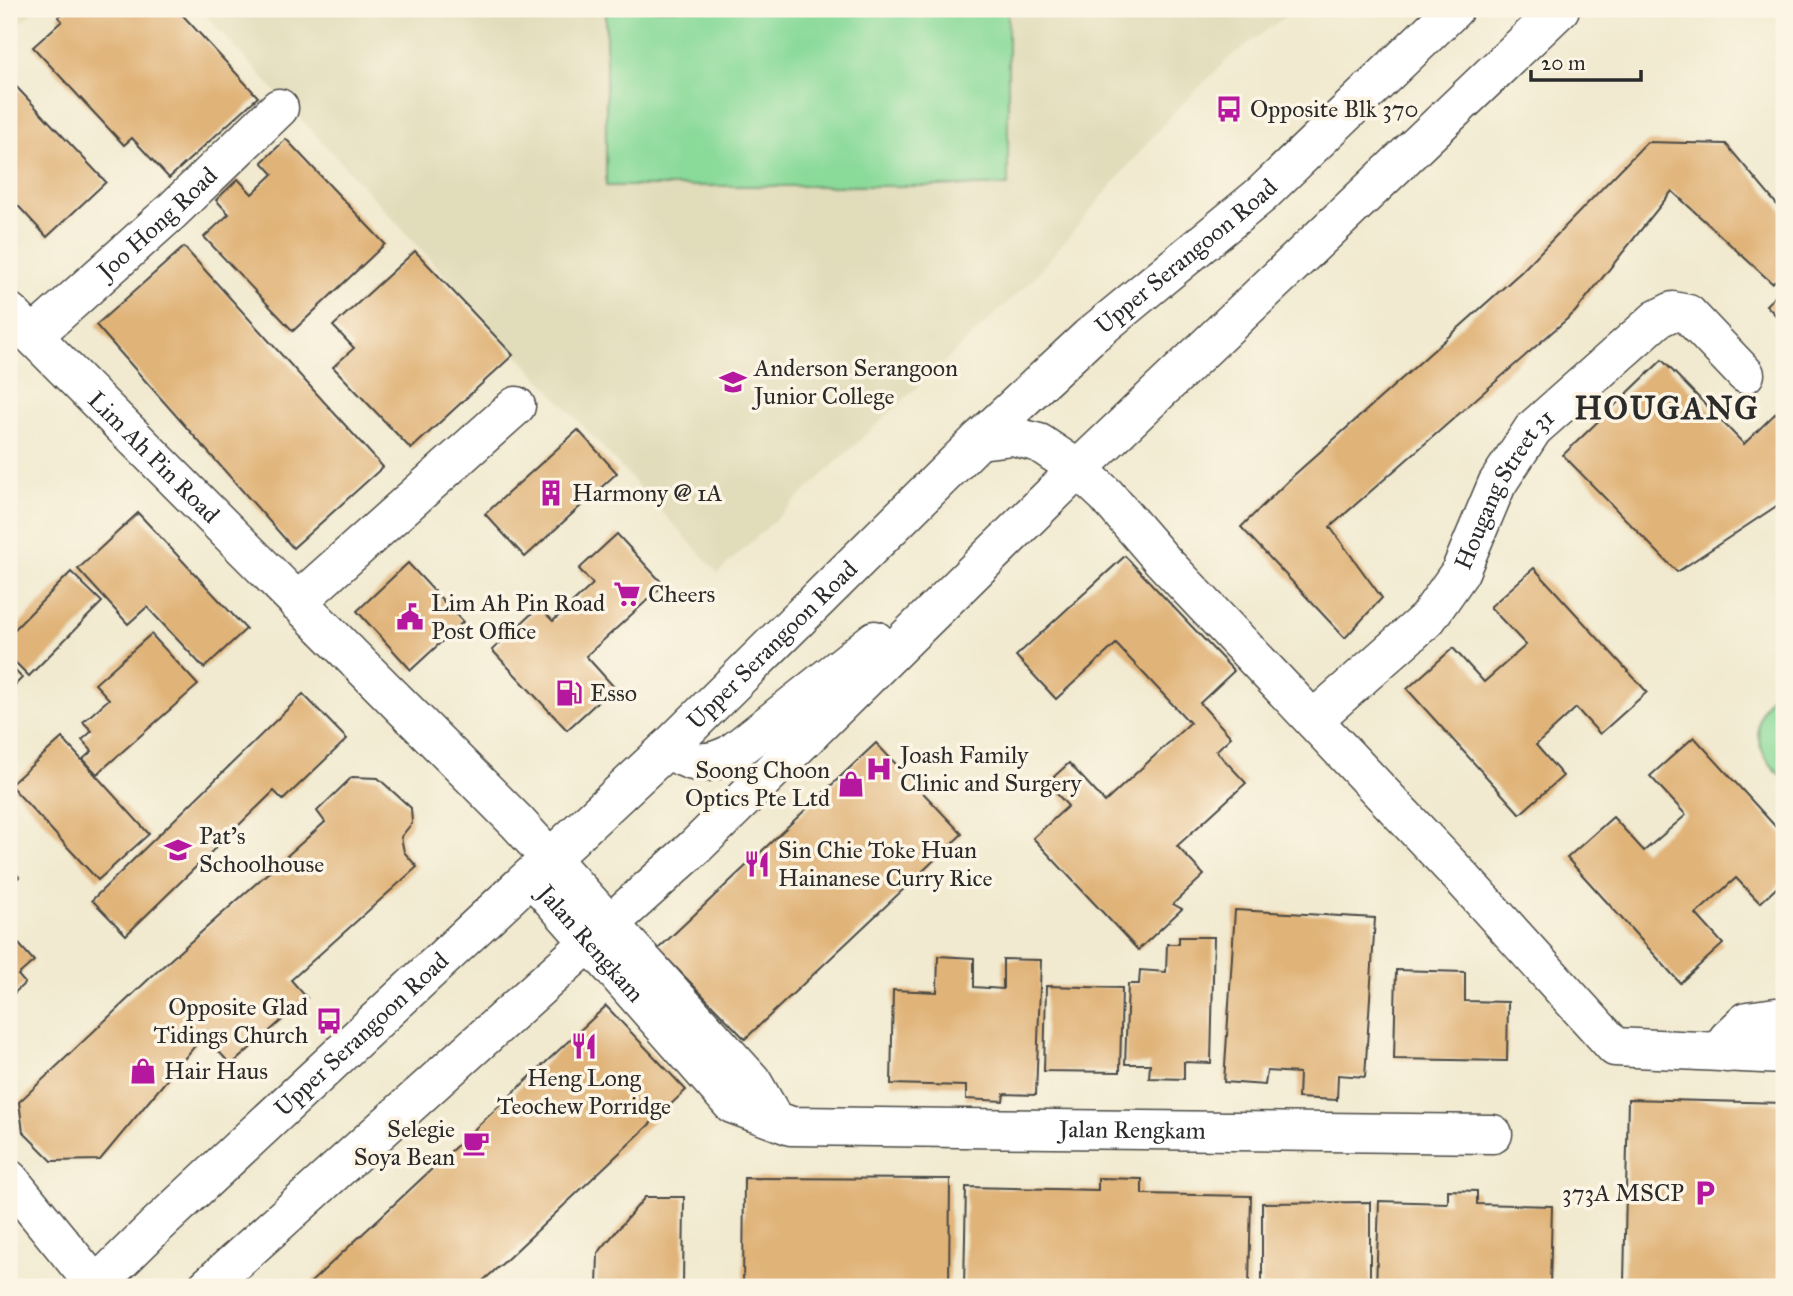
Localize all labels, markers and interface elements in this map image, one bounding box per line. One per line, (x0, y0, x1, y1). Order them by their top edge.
scale bar (1531, 38, 1641, 82)
text: 20 m (1541, 50, 1586, 76)
bus stop icon: Opposite Blk 370 (1214, 94, 1244, 124)
place label: Opposite Blk 370 (1250, 94, 1419, 124)
street label: Joo Hong Road (89, 161, 224, 288)
street label: Upper Serangoon Road (1089, 172, 1284, 341)
place label: Anderson Serangoon Junior College (751, 353, 958, 411)
school or university icon: Anderson Serangoon Junior College (718, 367, 748, 397)
street label: Lim Ah Pin Road (82, 385, 226, 529)
district label: HOUGANG (1574, 389, 1760, 428)
street label: Hougang Street 31 (1448, 402, 1560, 574)
building icon: Harmony @ 1A (536, 478, 566, 508)
place label: Harmony @ 1A (572, 478, 723, 508)
street label: Upper Serangoon Road (681, 554, 864, 736)
supermarket icon: Cheers (612, 579, 642, 609)
place label: Cheers (648, 579, 715, 609)
place label: Lim Ah Pin Road Post Office (431, 588, 605, 646)
public building icon: Lim Ah Pin Road Post Office (395, 602, 425, 632)
fuel station icon: Esso (554, 678, 584, 708)
place label: Esso (590, 678, 637, 708)
place label: Joash Family Clinic and Surgery (897, 740, 1082, 798)
hospital icon: Joash Family Clinic and Surgery (864, 754, 894, 784)
place label: Soong Choon Optics Pte Ltd (685, 755, 830, 813)
shop icon: Soong Choon Optics Pte Ltd (836, 769, 866, 799)
place label: Pat's Schoolhouse (199, 821, 324, 879)
school or university icon: Pat's Schoolhouse (163, 835, 193, 865)
place label: Sin Chie Toke Huan Hainanese Curry Rice (778, 835, 993, 893)
restaurant icon: Sin Chie Toke Huan Hainanese Curry Rice (742, 849, 772, 879)
street label: Jalan Rengkam (529, 877, 651, 1009)
street label: Upper Serangoon Road (268, 946, 455, 1123)
place label: Opposite Glad Tidings Church (154, 992, 308, 1050)
bus stop icon: Opposite Glad Tidings Church (314, 1006, 344, 1036)
restaurant icon: Heng Long Teochew Porridge (569, 1031, 599, 1061)
shop icon: Hair Haus (128, 1056, 158, 1086)
place label: Hair Haus (164, 1056, 268, 1086)
place label: Heng Long Teochew Porridge (497, 1063, 671, 1121)
place label: Selegie Soya Bean (354, 1114, 455, 1172)
street label: Jalan Rengkam (1056, 1114, 1206, 1146)
cafe icon: Selegie Soya Bean (461, 1128, 491, 1158)
place label: 373A MSCP (1562, 1178, 1684, 1208)
parking icon: 373A MSCP (1690, 1178, 1720, 1208)

